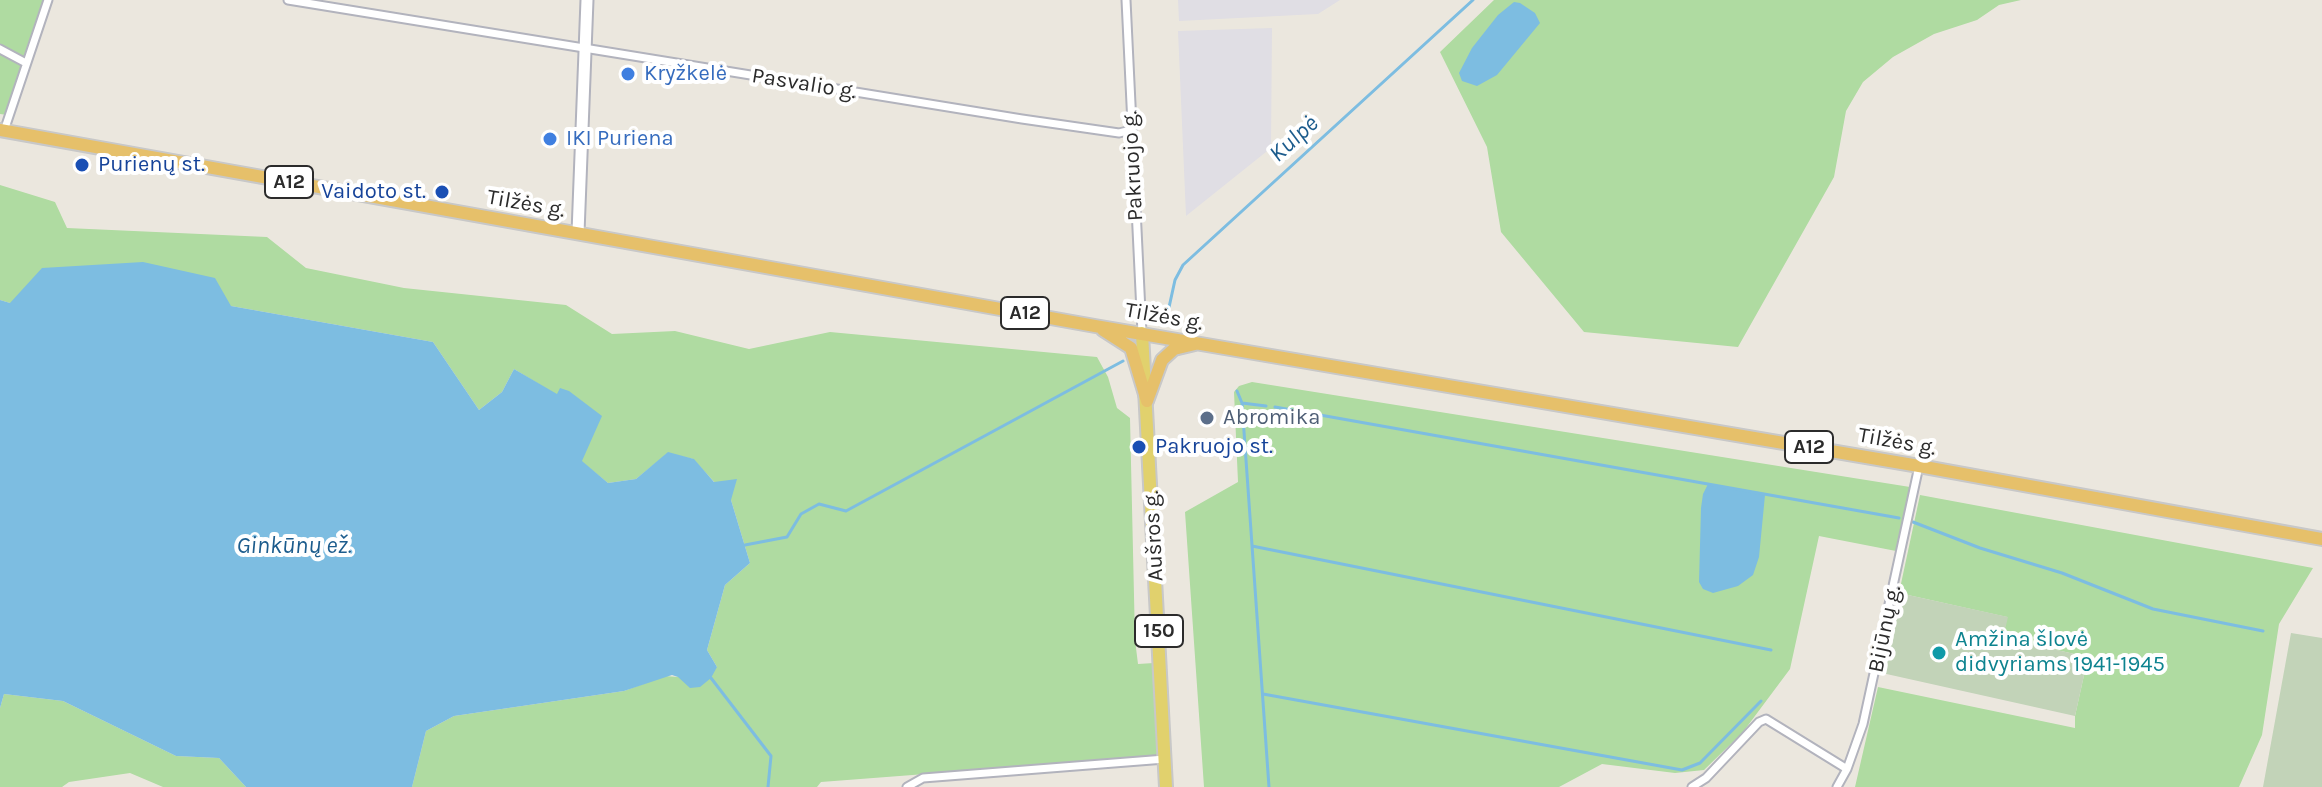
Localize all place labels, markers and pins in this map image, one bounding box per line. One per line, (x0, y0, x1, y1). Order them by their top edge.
place label: Kryžkelė (644, 61, 727, 87)
marker: Kryžkelė (619, 65, 637, 83)
place label: IKI Puriena (566, 126, 674, 152)
marker: IKI Puriena (541, 130, 559, 148)
place label: Purienų st. (98, 152, 205, 178)
marker: Purienų st. (73, 156, 91, 174)
place label: Vaidoto st. (321, 179, 426, 205)
marker: Vaidoto st. (433, 183, 451, 201)
place label: Abromika (1223, 405, 1320, 431)
marker: Abromika (1198, 409, 1216, 427)
place label: Pakruojo st. (1155, 434, 1273, 460)
marker: Pakruojo st. (1130, 438, 1148, 456)
place label: Amžina šlovė didvyriams 1941-1945 (1955, 627, 2165, 678)
marker: Amžina šlovė didvyriams 1941-1945 (1930, 644, 1948, 662)

